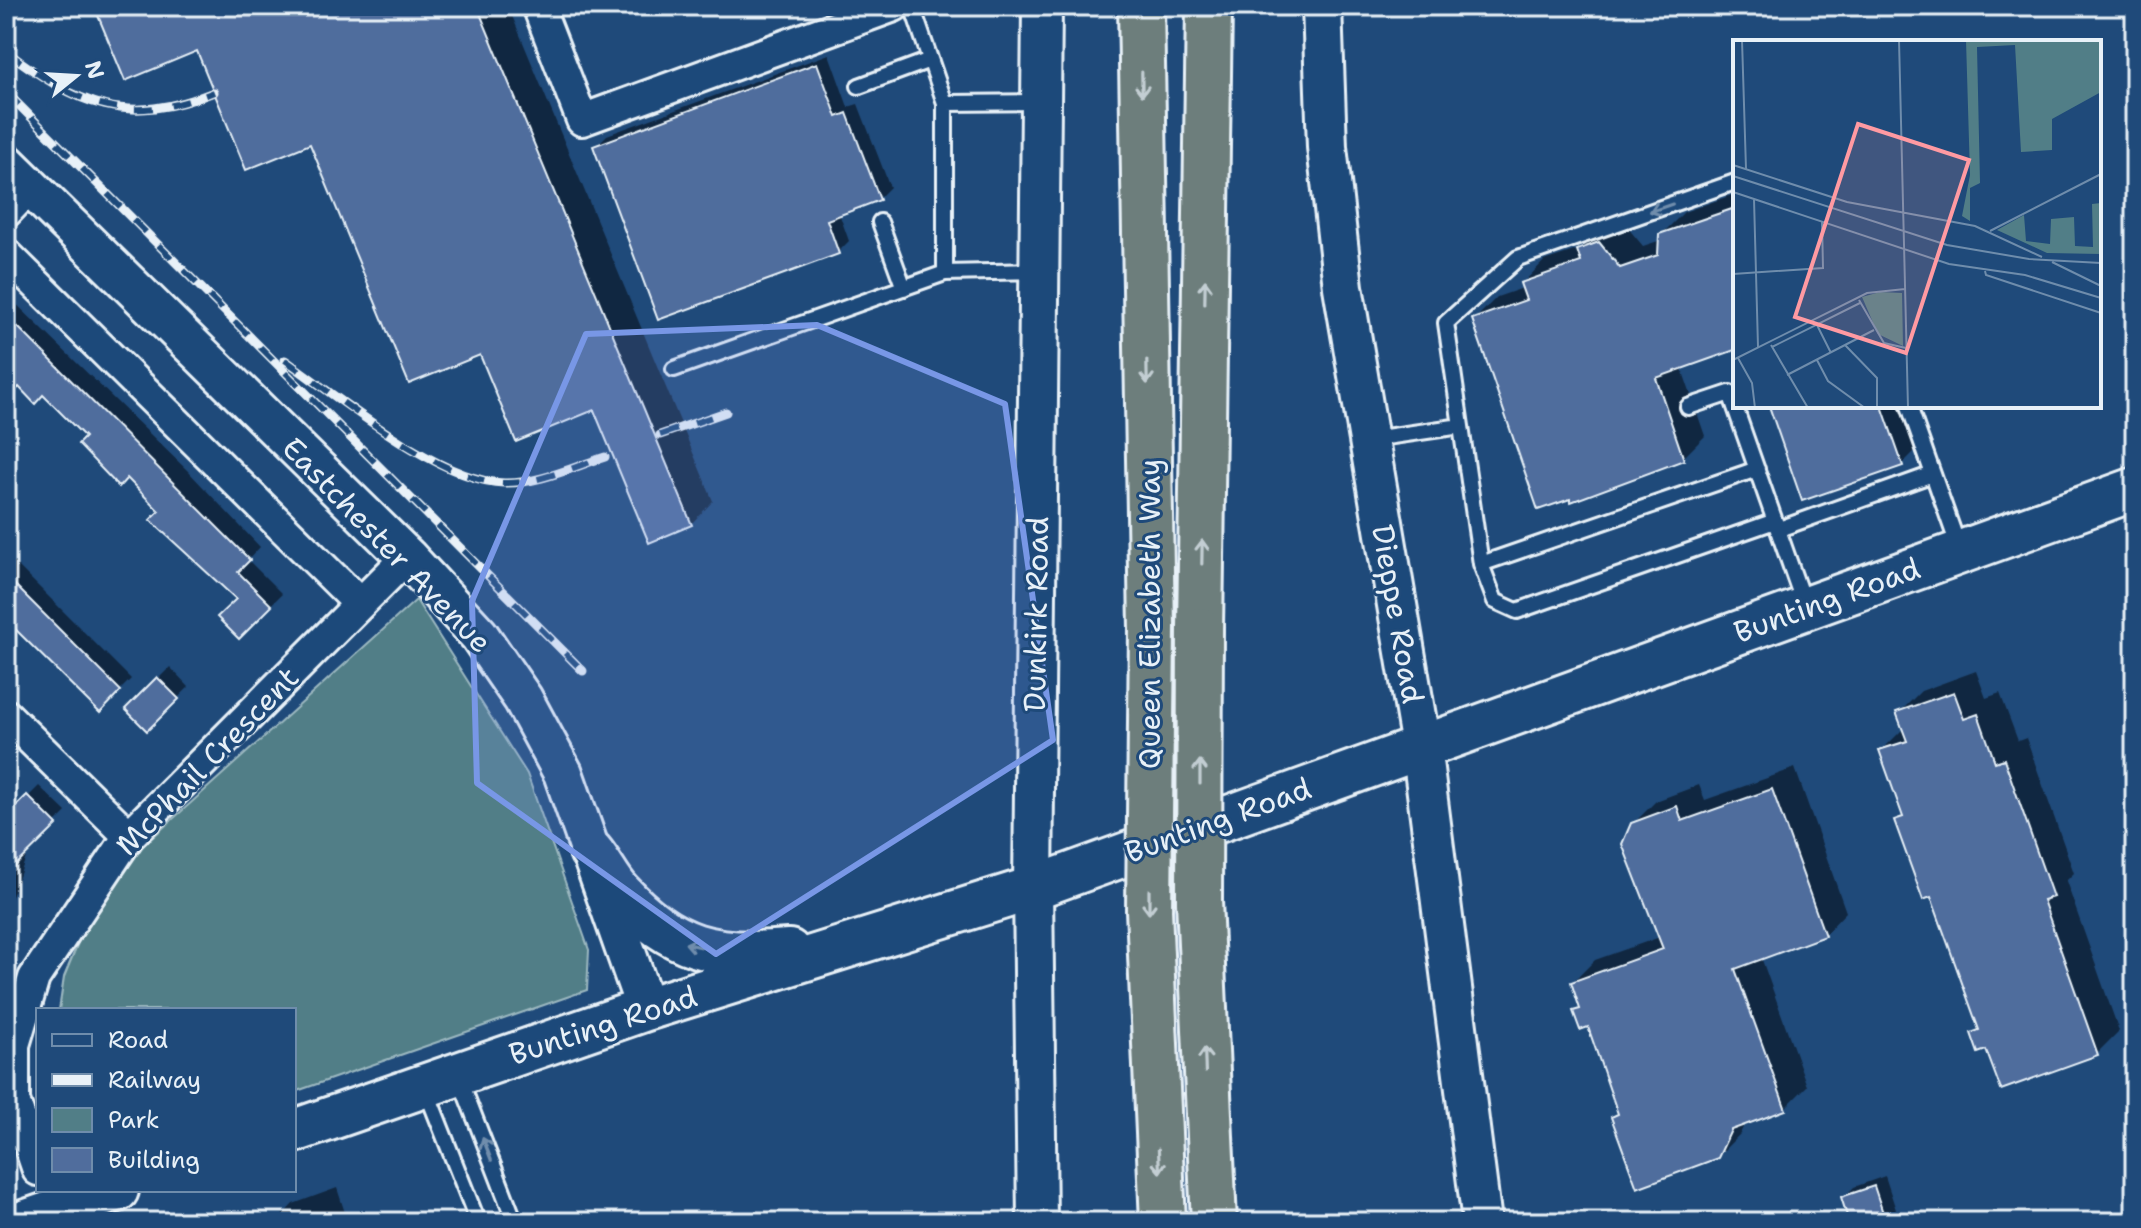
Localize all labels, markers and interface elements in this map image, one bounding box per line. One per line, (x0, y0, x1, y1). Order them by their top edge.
north arrow (36, 36, 116, 116)
inset map (1733, 40, 2101, 408)
text: N (78, 57, 111, 83)
one-way arrow (1134, 70, 1150, 97)
one-way arrow (1650, 202, 1674, 216)
one-way arrow (1197, 279, 1213, 306)
one-way arrow (1139, 358, 1155, 385)
street label: Eastchester Avenue (273, 428, 501, 662)
street label: Queen Elizabeth Way (1129, 459, 1170, 769)
street label: Dunkirk Road (1014, 516, 1058, 712)
street label: Dieppe Road (1362, 521, 1434, 707)
one-way arrow (1194, 539, 1209, 566)
street label: Bunting Road (1728, 547, 1926, 653)
street label: McPhail Crescent (106, 658, 308, 864)
one-way arrow (1192, 759, 1208, 786)
street label: Bunting Road (1119, 767, 1317, 873)
one-way arrow (1141, 888, 1157, 915)
one-way arrow (685, 938, 710, 953)
street label: Bunting Road (504, 975, 702, 1075)
legend (36, 1008, 296, 1192)
text: Road (108, 1024, 168, 1056)
one-way arrow (1198, 1047, 1213, 1074)
text: Railway (108, 1064, 201, 1096)
text: Park (108, 1104, 160, 1136)
one-way arrow (479, 1137, 493, 1162)
text: Building (108, 1144, 200, 1176)
one-way arrow (1152, 1147, 1167, 1174)

